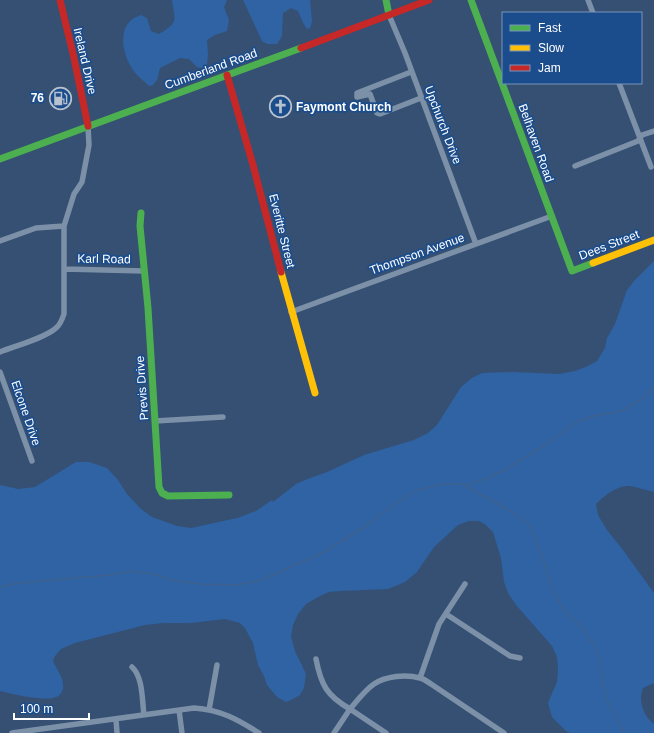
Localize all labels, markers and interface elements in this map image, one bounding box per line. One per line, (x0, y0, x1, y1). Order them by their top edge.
legend (502, 12, 642, 84)
text: Fast (538, 21, 562, 35)
street label: Ireland Drive (71, 26, 100, 96)
text: Slow (538, 41, 564, 55)
street label: Cumberland Road (163, 46, 259, 92)
text: Jam (538, 61, 561, 75)
street label: Upchurch Drive (422, 84, 464, 166)
fuel station icon: 76 (47, 85, 73, 111)
place label: 76 (31, 91, 44, 105)
church icon: Faymont Church (267, 94, 293, 120)
place label: Faymont Church (296, 100, 391, 114)
street label: Belhaven Road (515, 102, 557, 184)
street label: Everitte Street (266, 192, 298, 270)
street label: Dees Street (577, 227, 642, 263)
street label: Thompson Avenue (368, 230, 467, 278)
street label: Karl Road (77, 252, 131, 266)
street label: Previs Drive (133, 355, 151, 421)
street label: Elcone Drive (8, 379, 44, 448)
scale bar (14, 695, 89, 721)
text: 100 m (20, 702, 53, 716)

